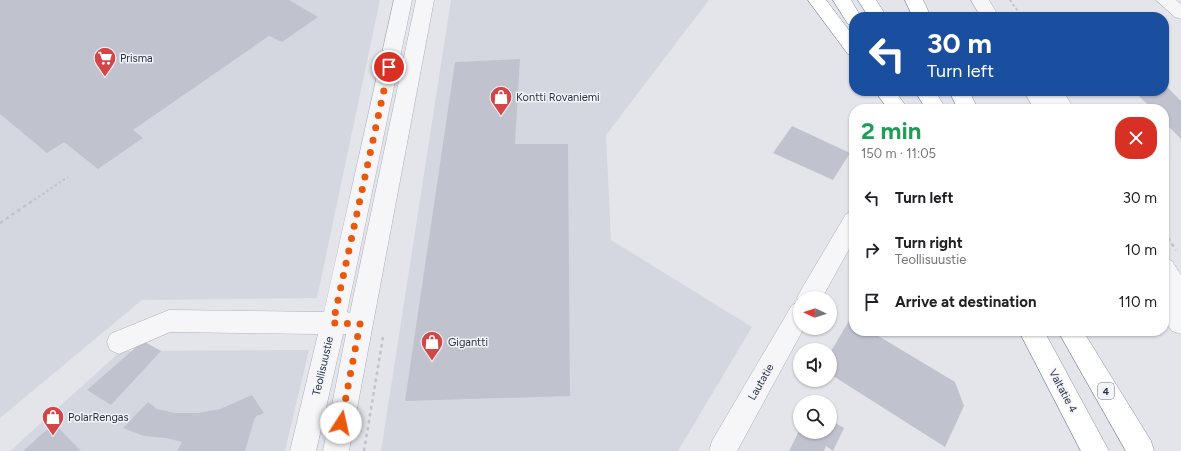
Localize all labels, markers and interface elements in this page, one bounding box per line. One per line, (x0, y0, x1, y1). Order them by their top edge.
text: 30 m (927, 26, 992, 60)
icon: left (861, 28, 913, 80)
supermarket icon: Prisma (92, 45, 118, 78)
pin (372, 50, 406, 84)
place label: Prisma (120, 52, 153, 65)
icon: arrive (378, 56, 400, 78)
text: Turn left (927, 60, 994, 82)
shop icon: Kontti Rovaniemi (488, 84, 514, 117)
place label: Kontti Rovaniemi (516, 91, 600, 104)
text: 2 min (861, 116, 921, 145)
button: close (1115, 117, 1157, 159)
text: 150 m · 11:05 (861, 146, 936, 161)
icon: left (861, 187, 883, 209)
text: Turn left (895, 189, 953, 207)
text: 30 m (1123, 189, 1157, 207)
text: Turn right (895, 234, 963, 252)
icon: right (861, 239, 883, 261)
text: 10 m (1125, 241, 1157, 259)
text: Teollisuustie (895, 252, 966, 267)
north arrow (793, 291, 837, 335)
map controls (793, 291, 837, 439)
icon: arrive (861, 291, 883, 313)
text: Arrive at destination (895, 293, 1036, 311)
text: 110 m (1119, 293, 1157, 311)
shop icon: Gigantti (419, 329, 445, 362)
street label: Teollisuustie (310, 335, 336, 397)
place label: Gigantti (448, 336, 488, 349)
button: sound (793, 343, 837, 387)
street label: Lautatie (745, 361, 777, 403)
street label: Valtatie 4 (1046, 367, 1080, 415)
road number: 4 (1098, 383, 1114, 399)
button: search (793, 395, 837, 439)
position arrow (320, 402, 362, 444)
shop icon: PolarRengas (40, 404, 66, 437)
place label: PolarRengas (68, 411, 129, 424)

